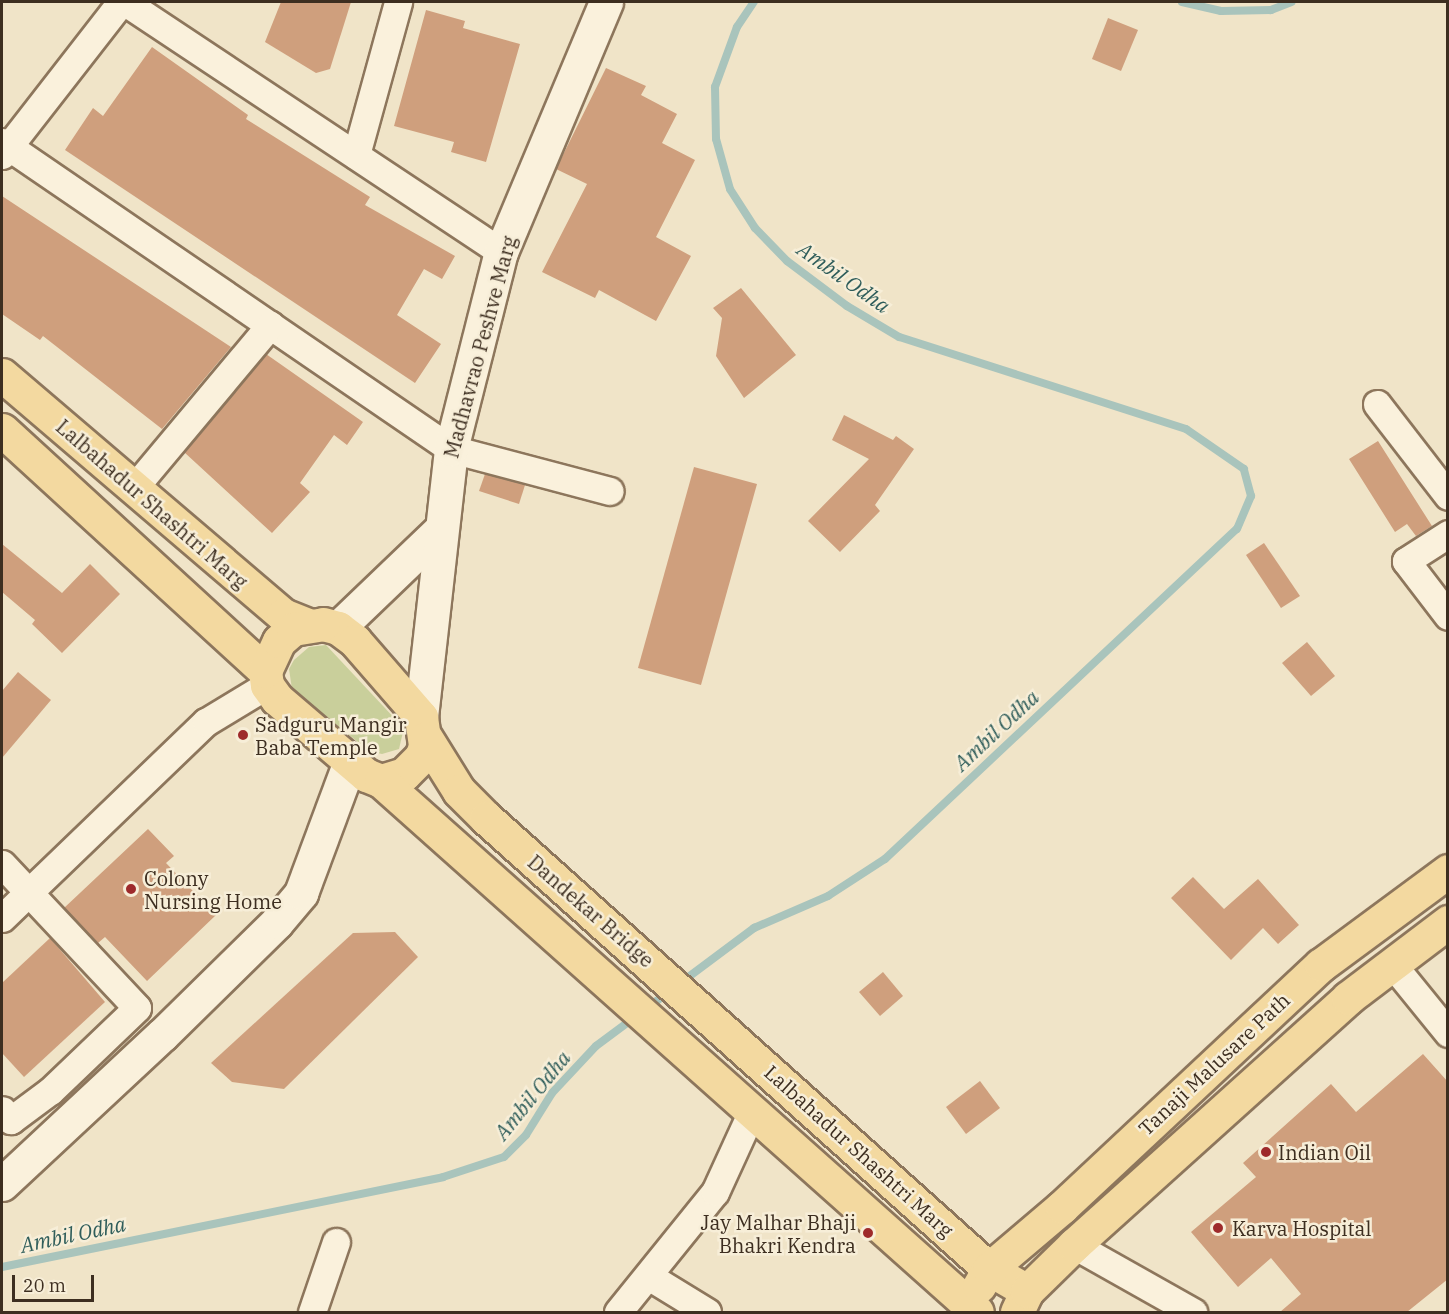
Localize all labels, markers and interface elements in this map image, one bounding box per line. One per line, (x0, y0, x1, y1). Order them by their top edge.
street label: Madhavrao Peshve Marg (439, 233, 521, 461)
water label: Ambil Odha (793, 236, 895, 318)
street label: Lalbahadur Shashtri Marg (51, 414, 253, 594)
water label: Ambil Odha (948, 684, 1044, 776)
place label: Sadguru Mangir Baba Temple (255, 712, 407, 759)
marker: Sadguru Mangir Baba Temple (236, 728, 250, 742)
street label: Dandekar Bridge (523, 850, 659, 972)
place label: Colony Nursing Home (144, 866, 282, 913)
marker: Colony Nursing Home (122, 880, 140, 898)
street label: Tanaji Malusare Path (1133, 988, 1295, 1140)
water label: Ambil Odha (488, 1045, 576, 1145)
street label: Lalbahadur Shashtri Marg (760, 1060, 958, 1242)
place label: Indian Oil (1278, 1140, 1371, 1164)
marker: Indian Oil (1259, 1145, 1273, 1159)
place label: Jay Malhar Bhaji Bhakri Kendra (701, 1210, 856, 1257)
water label: Ambil Odha (18, 1211, 128, 1257)
place label: Karva Hospital (1232, 1216, 1372, 1240)
marker: Karva Hospital (1209, 1219, 1227, 1237)
marker: Jay Malhar Bhaji Bhakri Kendra (861, 1226, 875, 1240)
scale bar (15, 1263, 98, 1301)
text: 20 m (23, 1274, 66, 1297)

